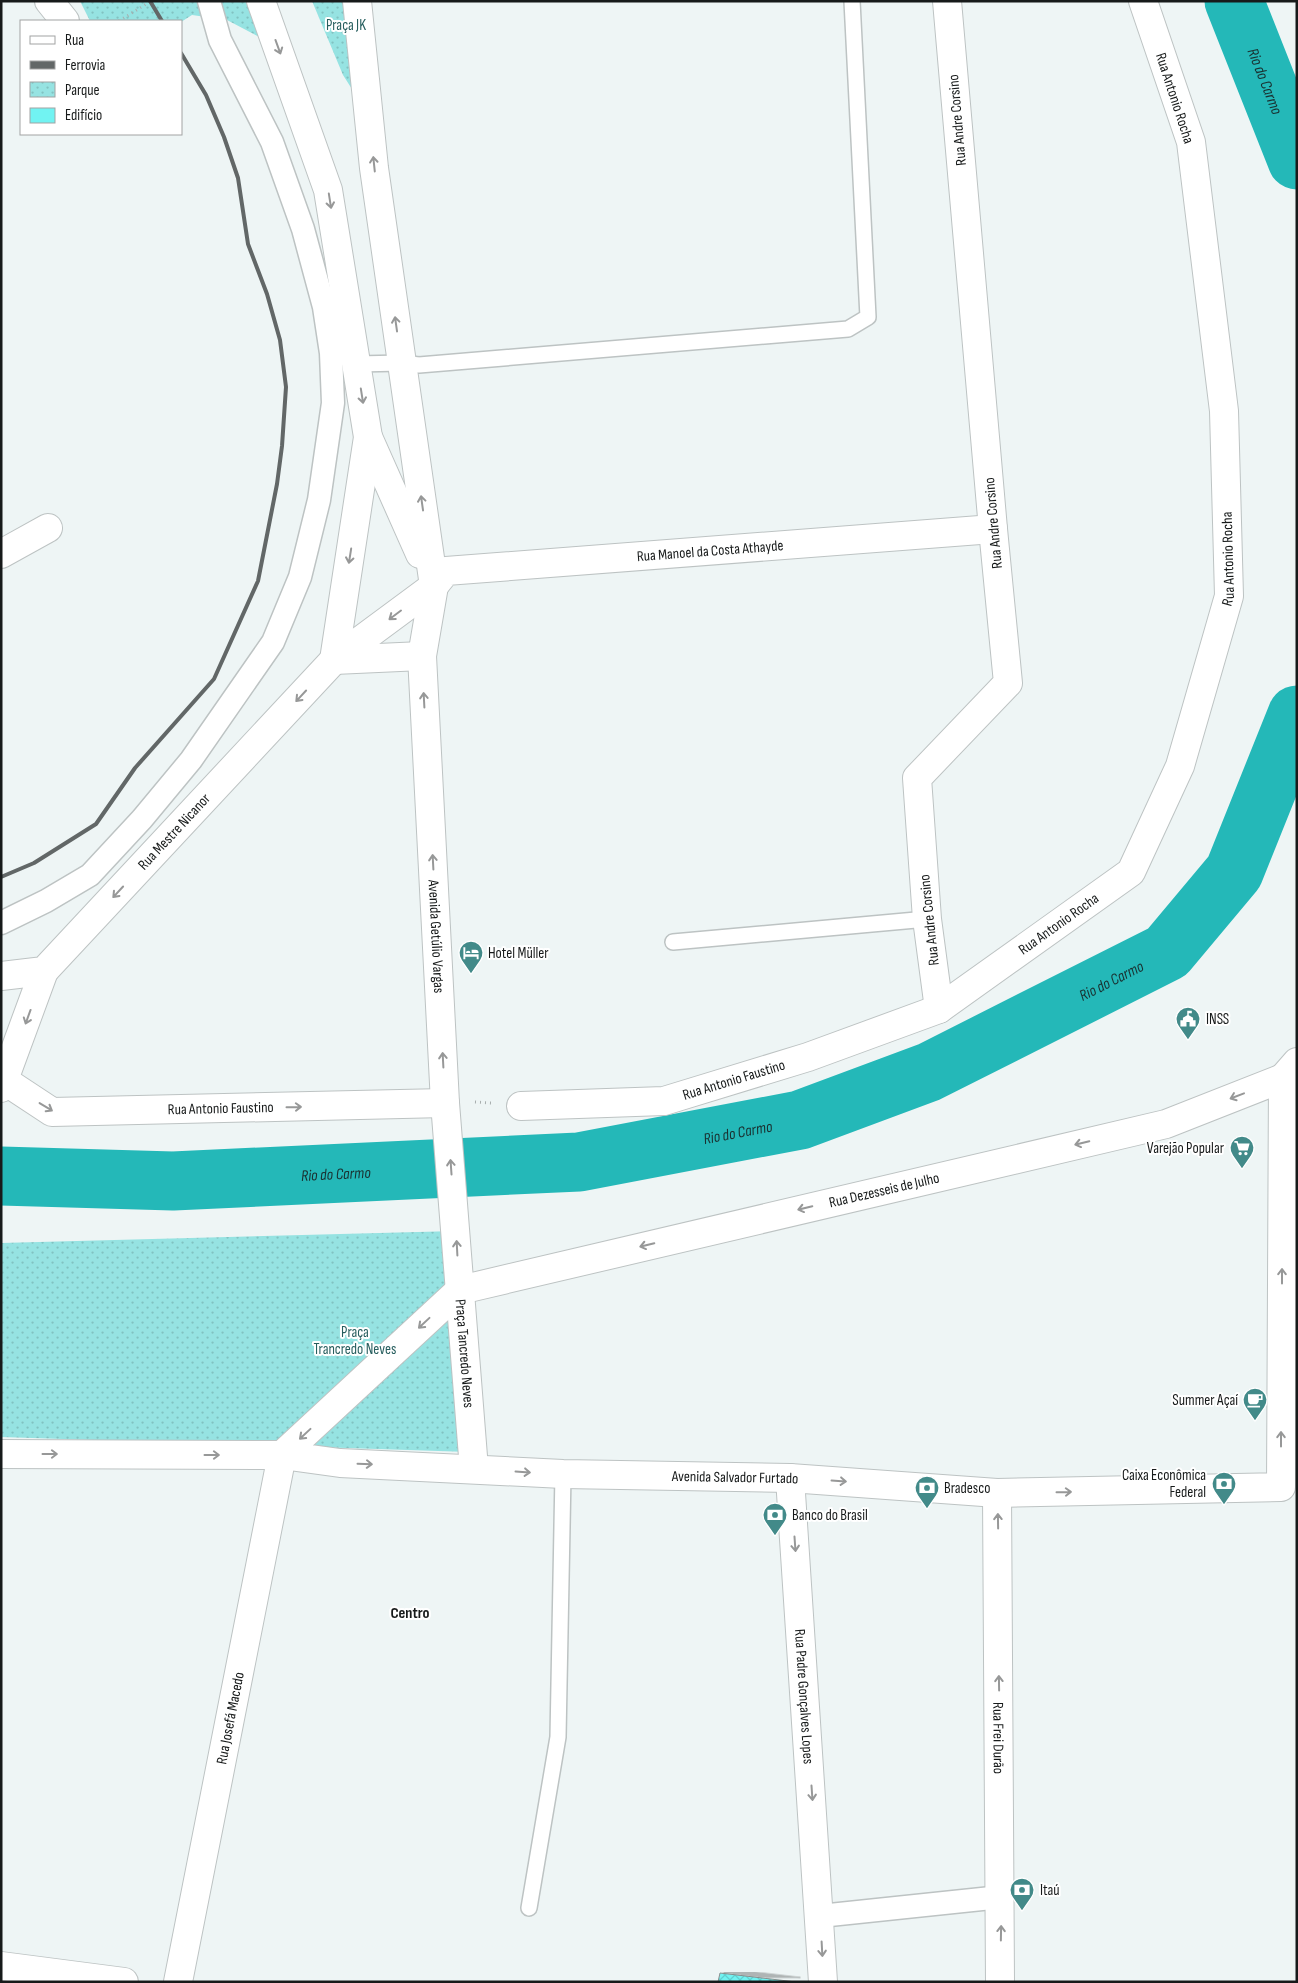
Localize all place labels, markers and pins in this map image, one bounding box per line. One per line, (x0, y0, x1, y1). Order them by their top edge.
hotel icon: Hotel Müller (458, 940, 484, 974)
place label: Hotel Müller (488, 944, 549, 963)
public building icon: INSS (1175, 1006, 1201, 1040)
place label: INSS (1206, 1010, 1229, 1029)
supermarket icon: Varejão Popular (1229, 1135, 1255, 1169)
place label: Varejão Popular (1147, 1139, 1225, 1158)
cafe icon: Summer Açaí (1242, 1387, 1268, 1421)
place label: Summer Açaí (1172, 1391, 1238, 1410)
place label: Caixa Econômica Federal (1122, 1466, 1206, 1502)
bank icon: Caixa Econômica Federal (1211, 1471, 1237, 1505)
bank icon: Bradesco (914, 1475, 940, 1509)
place label: Bradesco (944, 1479, 990, 1498)
bank icon: Banco do Brasil (762, 1502, 788, 1536)
place label: Banco do Brasil (792, 1506, 868, 1525)
bank icon: Itaú (1009, 1877, 1035, 1911)
place label: Itaú (1040, 1881, 1060, 1900)

